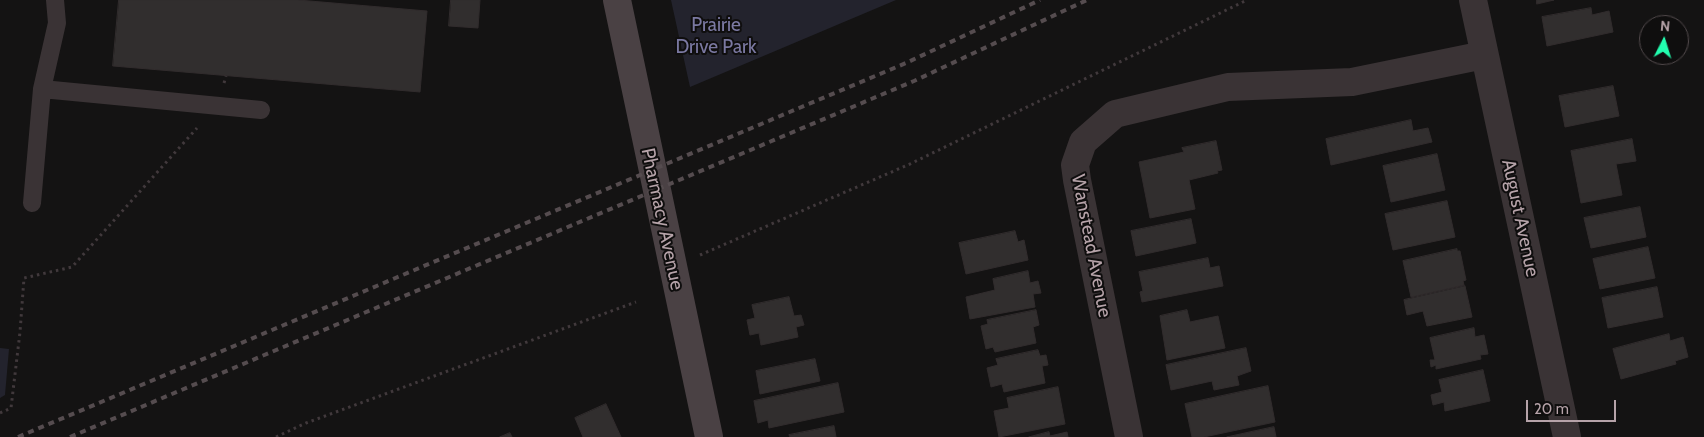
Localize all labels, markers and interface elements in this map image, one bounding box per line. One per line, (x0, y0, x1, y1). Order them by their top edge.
park label: Prairie Drive Park (675, 14, 757, 58)
north arrow (1639, 15, 1689, 65)
text: N (1660, 17, 1671, 35)
street label: Pharmacy Avenue (636, 146, 688, 292)
street label: August Avenue (1496, 157, 1544, 279)
street label: Wanstead Avenue (1066, 173, 1116, 319)
scale bar (1529, 390, 1619, 422)
text: 20 m (1534, 400, 1569, 418)

